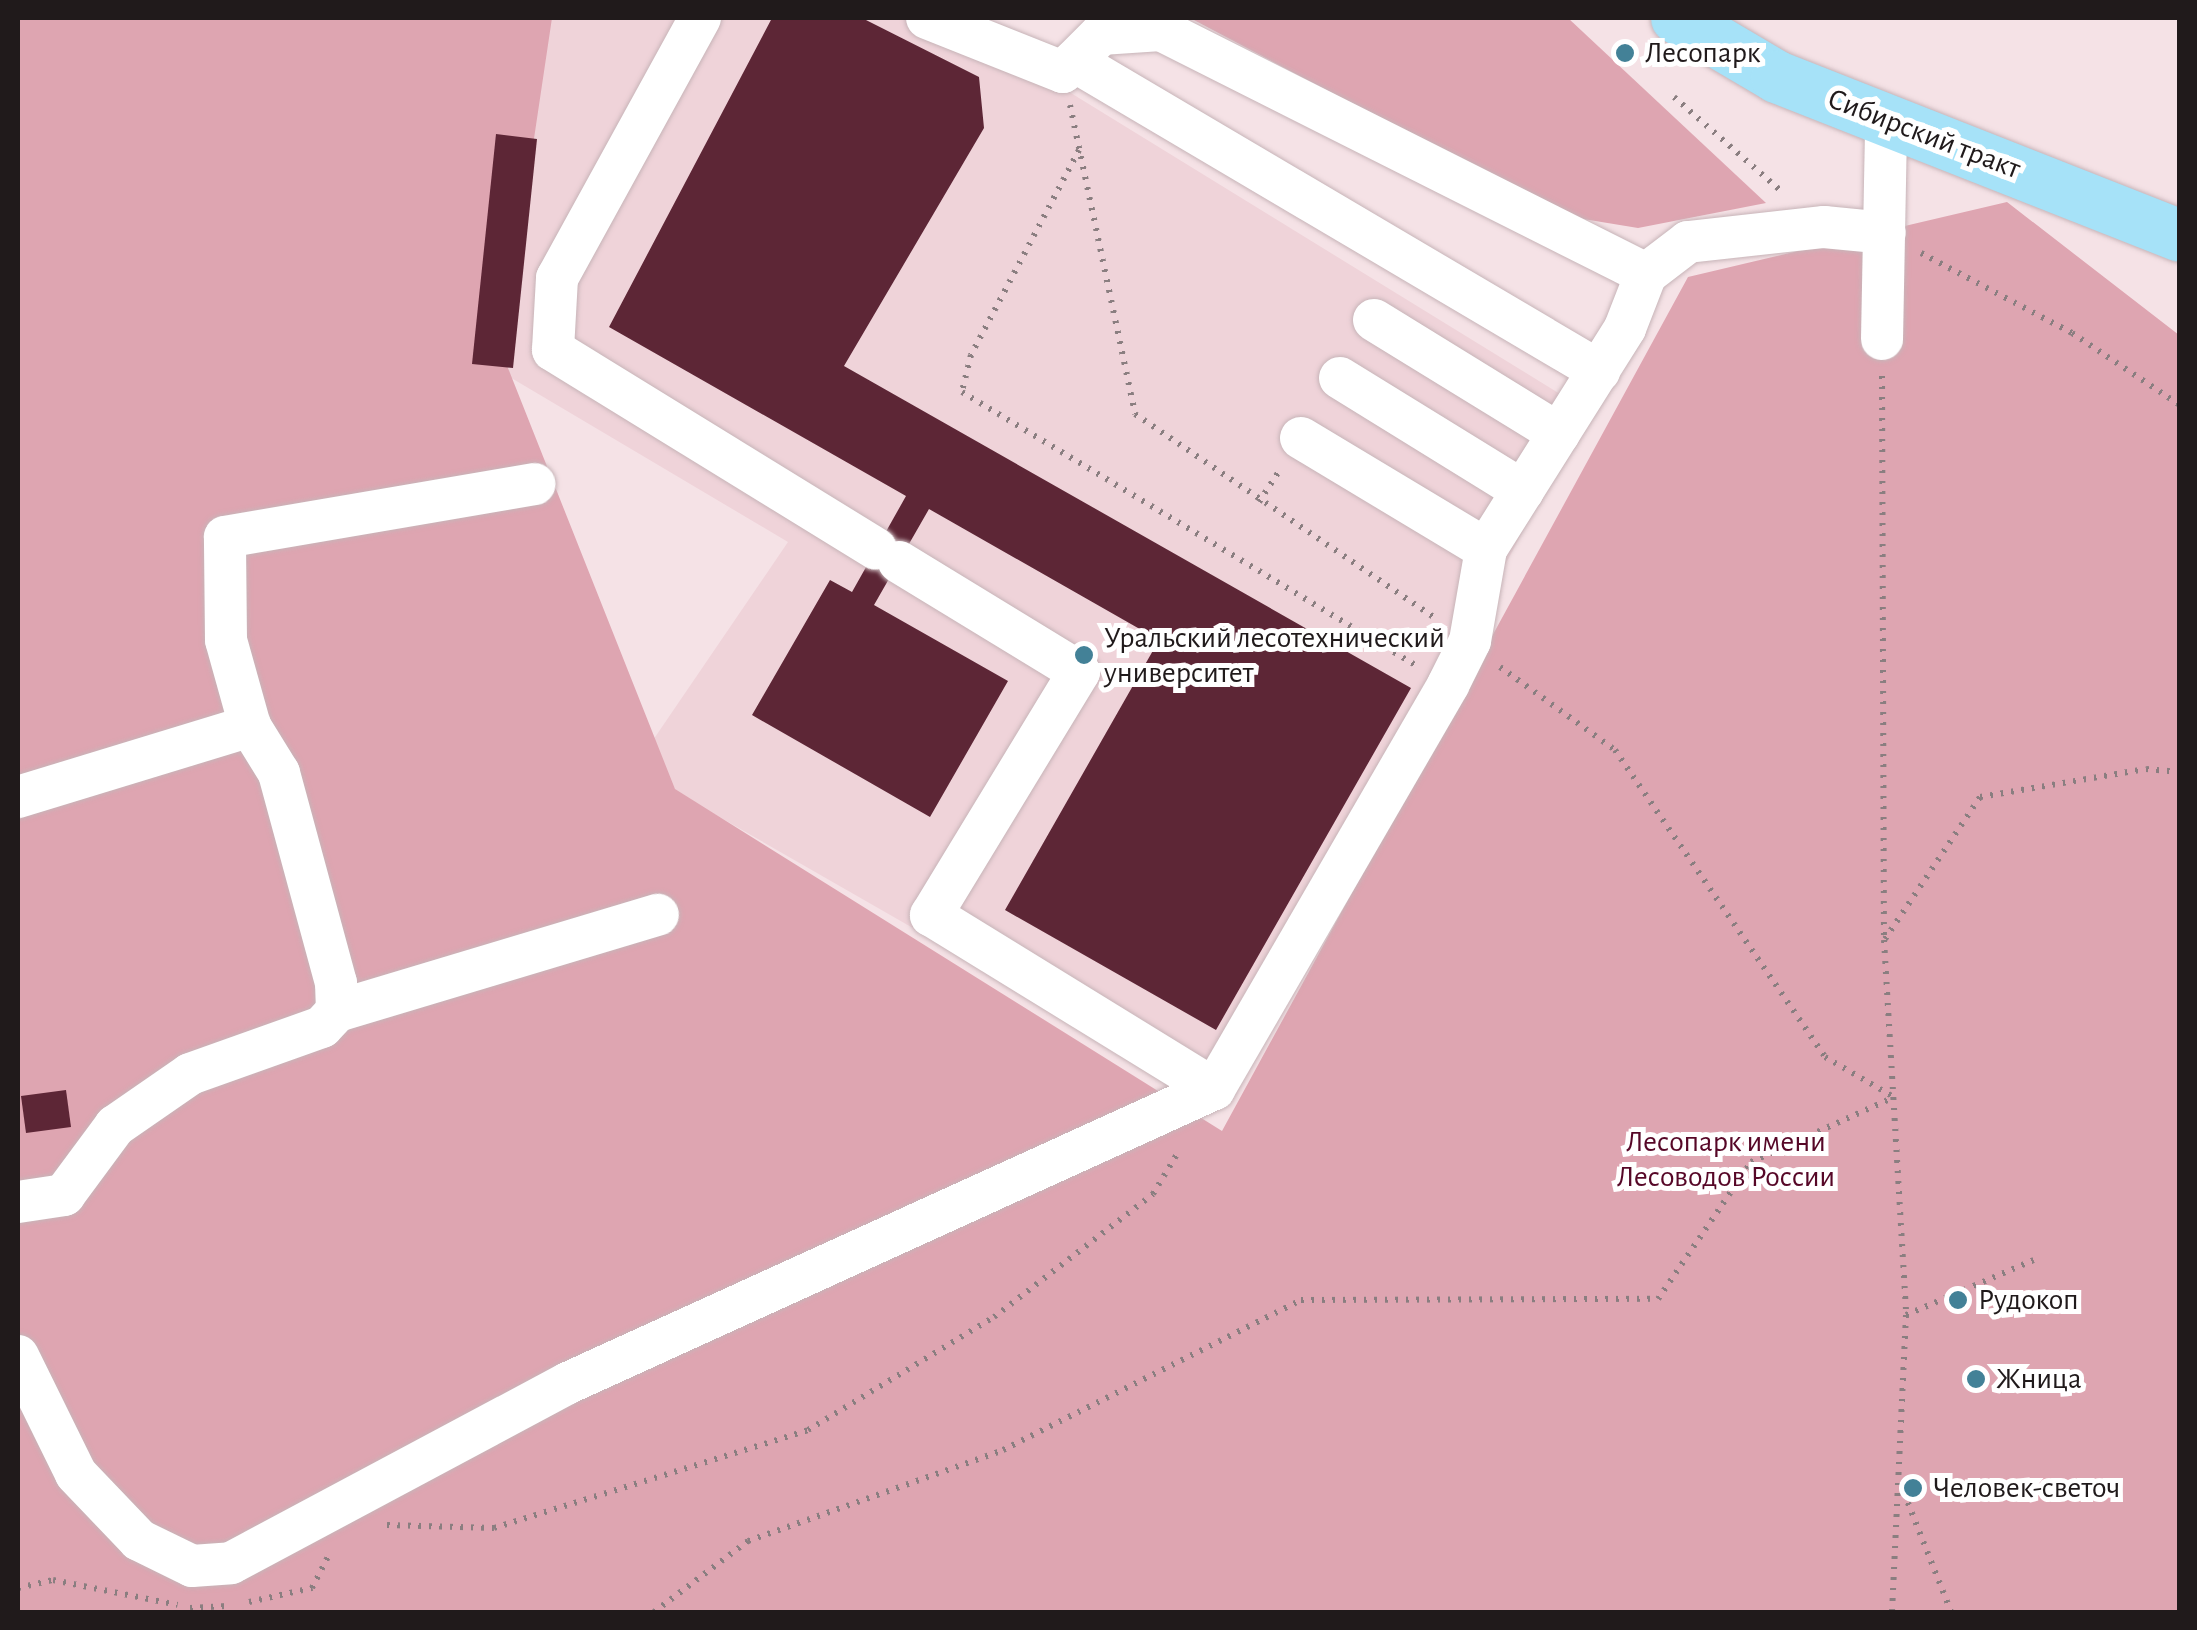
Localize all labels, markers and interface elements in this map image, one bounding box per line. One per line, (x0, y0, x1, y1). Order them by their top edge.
place label: Лесопарк (1645, 35, 1760, 71)
marker: Лесопарк (1614, 42, 1636, 64)
street label: Сибирский тракт (1822, 81, 2026, 187)
place label: Уральский лесотехнический университет (1104, 620, 1445, 690)
marker: Уральский лесотехнический университет (1073, 644, 1095, 666)
park label: Лесопарк имени Лесоводов России (1617, 1124, 1835, 1194)
place label: Рудокоп (1978, 1282, 2079, 1318)
marker: Рудокоп (1947, 1289, 1969, 1311)
place label: Жница (1996, 1361, 2082, 1397)
marker: Жница (1965, 1368, 1987, 1390)
place label: Человек-светоч (1933, 1470, 2120, 1506)
marker: Человек-светоч (1902, 1477, 1924, 1499)

